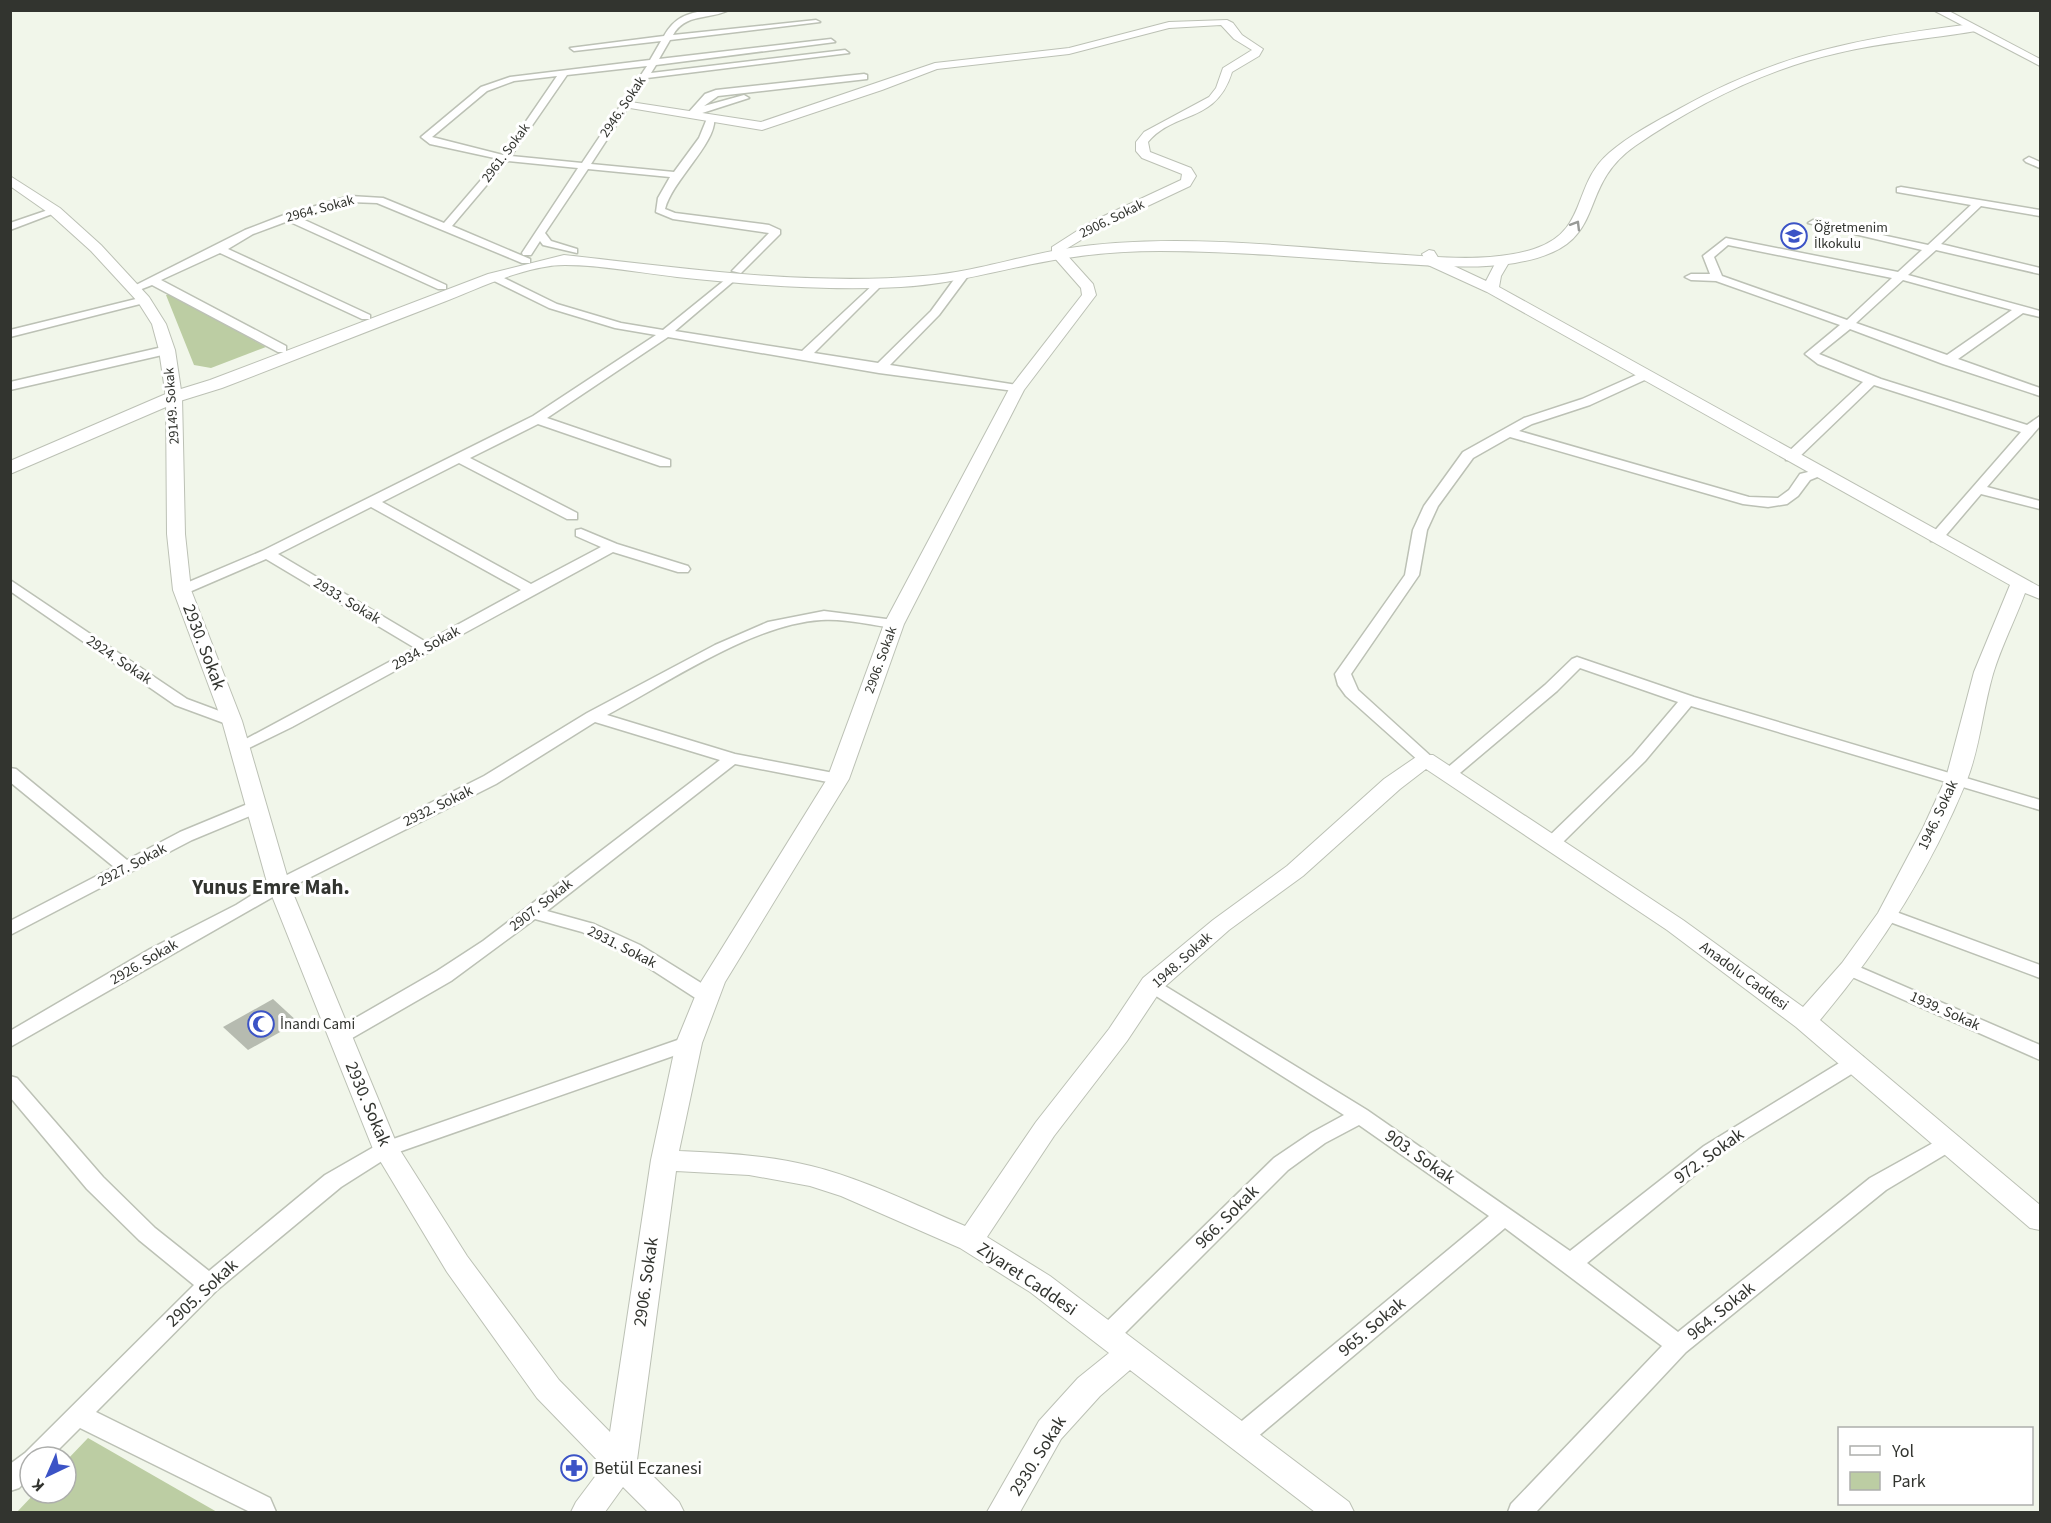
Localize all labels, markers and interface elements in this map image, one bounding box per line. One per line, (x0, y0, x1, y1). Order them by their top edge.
street label: 2946. Sokak (595, 72, 651, 142)
street label: 2961. Sokak (477, 119, 535, 187)
street label: 2964. Sokak (284, 190, 356, 228)
street label: 2906. Sokak (1076, 195, 1148, 243)
place label: Öğretmenim İlkokulu (1814, 218, 1888, 254)
one-way arrow (1569, 221, 1581, 231)
school or university icon: Öğretmenim İlkokulu (1779, 221, 1809, 251)
street label: 29149. Sokak (159, 367, 185, 445)
street label: 2933. Sokak (309, 573, 385, 630)
street label: 2930. Sokak (176, 601, 232, 694)
street label: 2934. Sokak (388, 620, 464, 675)
street label: 2906. Sokak (860, 624, 902, 696)
street label: 2924. Sokak (82, 630, 156, 690)
street label: 1946. Sokak (1913, 776, 1964, 853)
street label: 2932. Sokak (400, 780, 477, 832)
street label: 2927. Sokak (94, 838, 171, 892)
district label: Yunus Emre Mah. (191, 872, 350, 902)
street label: 2907. Sokak (505, 873, 577, 936)
street label: 2931. Sokak (584, 921, 661, 974)
street label: 1948. Sokak (1147, 927, 1217, 993)
street label: 2926. Sokak (106, 934, 182, 990)
street label: Anadolu Caddesi (1695, 936, 1793, 1016)
street label: 1939. Sokak (1906, 986, 1984, 1036)
mosque icon: İnandı Cami (246, 1009, 276, 1039)
place label: İnandı Cami (280, 1014, 355, 1035)
street label: 2930. Sokak (339, 1058, 397, 1150)
street label: 972. Sokak (1669, 1122, 1749, 1190)
street label: 903. Sokak (1380, 1124, 1460, 1191)
street label: 966. Sokak (1190, 1179, 1265, 1254)
street label: 2906. Sokak (627, 1236, 665, 1328)
street label: Ziyaret Caddesi (972, 1236, 1082, 1322)
street label: 2905. Sokak (161, 1253, 243, 1333)
street label: 964. Sokak (1682, 1276, 1760, 1346)
street label: 965. Sokak (1333, 1291, 1411, 1363)
street label: 2930. Sokak (1004, 1411, 1072, 1501)
legend (1838, 1427, 2033, 1505)
text: Yol (1891, 1439, 1914, 1464)
north arrow (18, 1445, 78, 1505)
pharmacy icon: Betül Eczanesi (559, 1453, 589, 1483)
place label: Betül Eczanesi (594, 1456, 702, 1481)
text: Park (1892, 1469, 1926, 1494)
text: K (27, 1474, 49, 1496)

